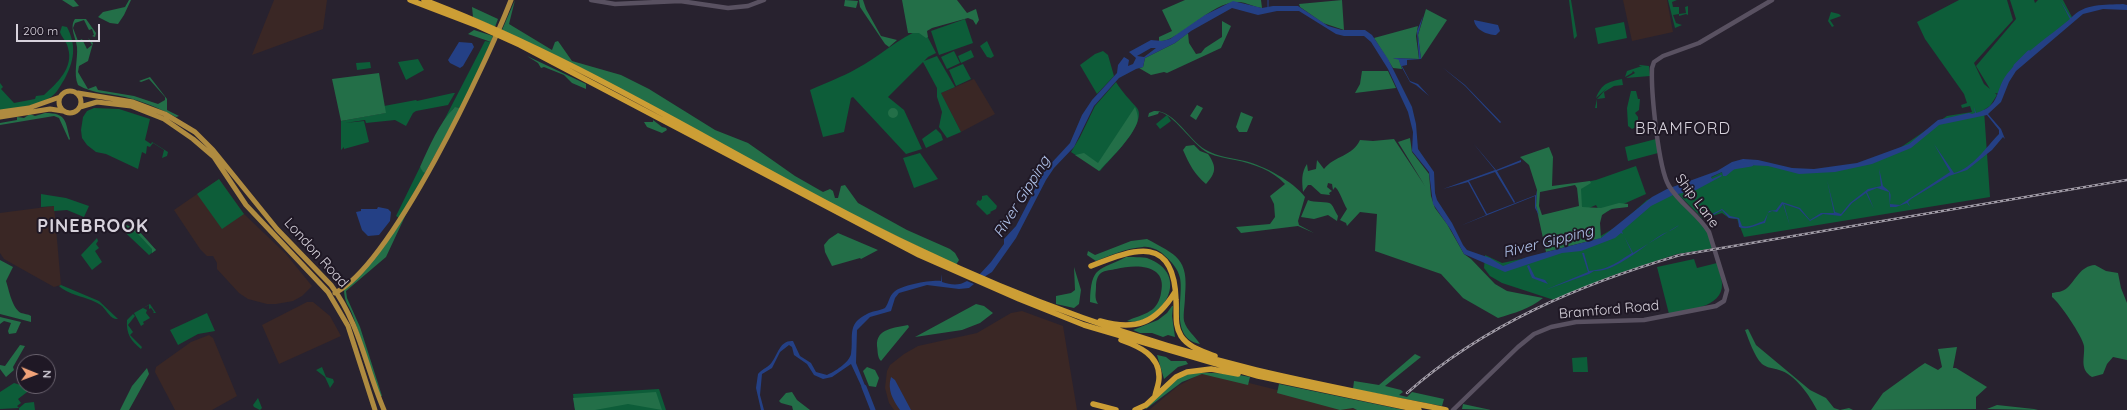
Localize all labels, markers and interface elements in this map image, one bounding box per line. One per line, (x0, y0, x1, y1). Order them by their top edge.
scale bar (18, 16, 102, 42)
text: 200 m (23, 23, 58, 38)
district label: BRAMFORD (1635, 119, 1731, 139)
water label: River Gipping (990, 153, 1054, 241)
street label: Ship Lane (1671, 171, 1723, 231)
street label: London Road (280, 215, 352, 291)
district label: PINEBROOK (37, 216, 149, 238)
water label: River Gipping (1501, 222, 1595, 262)
street label: Bramford Road (1558, 297, 1660, 323)
north arrow (16, 354, 56, 394)
text: N (40, 370, 54, 378)

